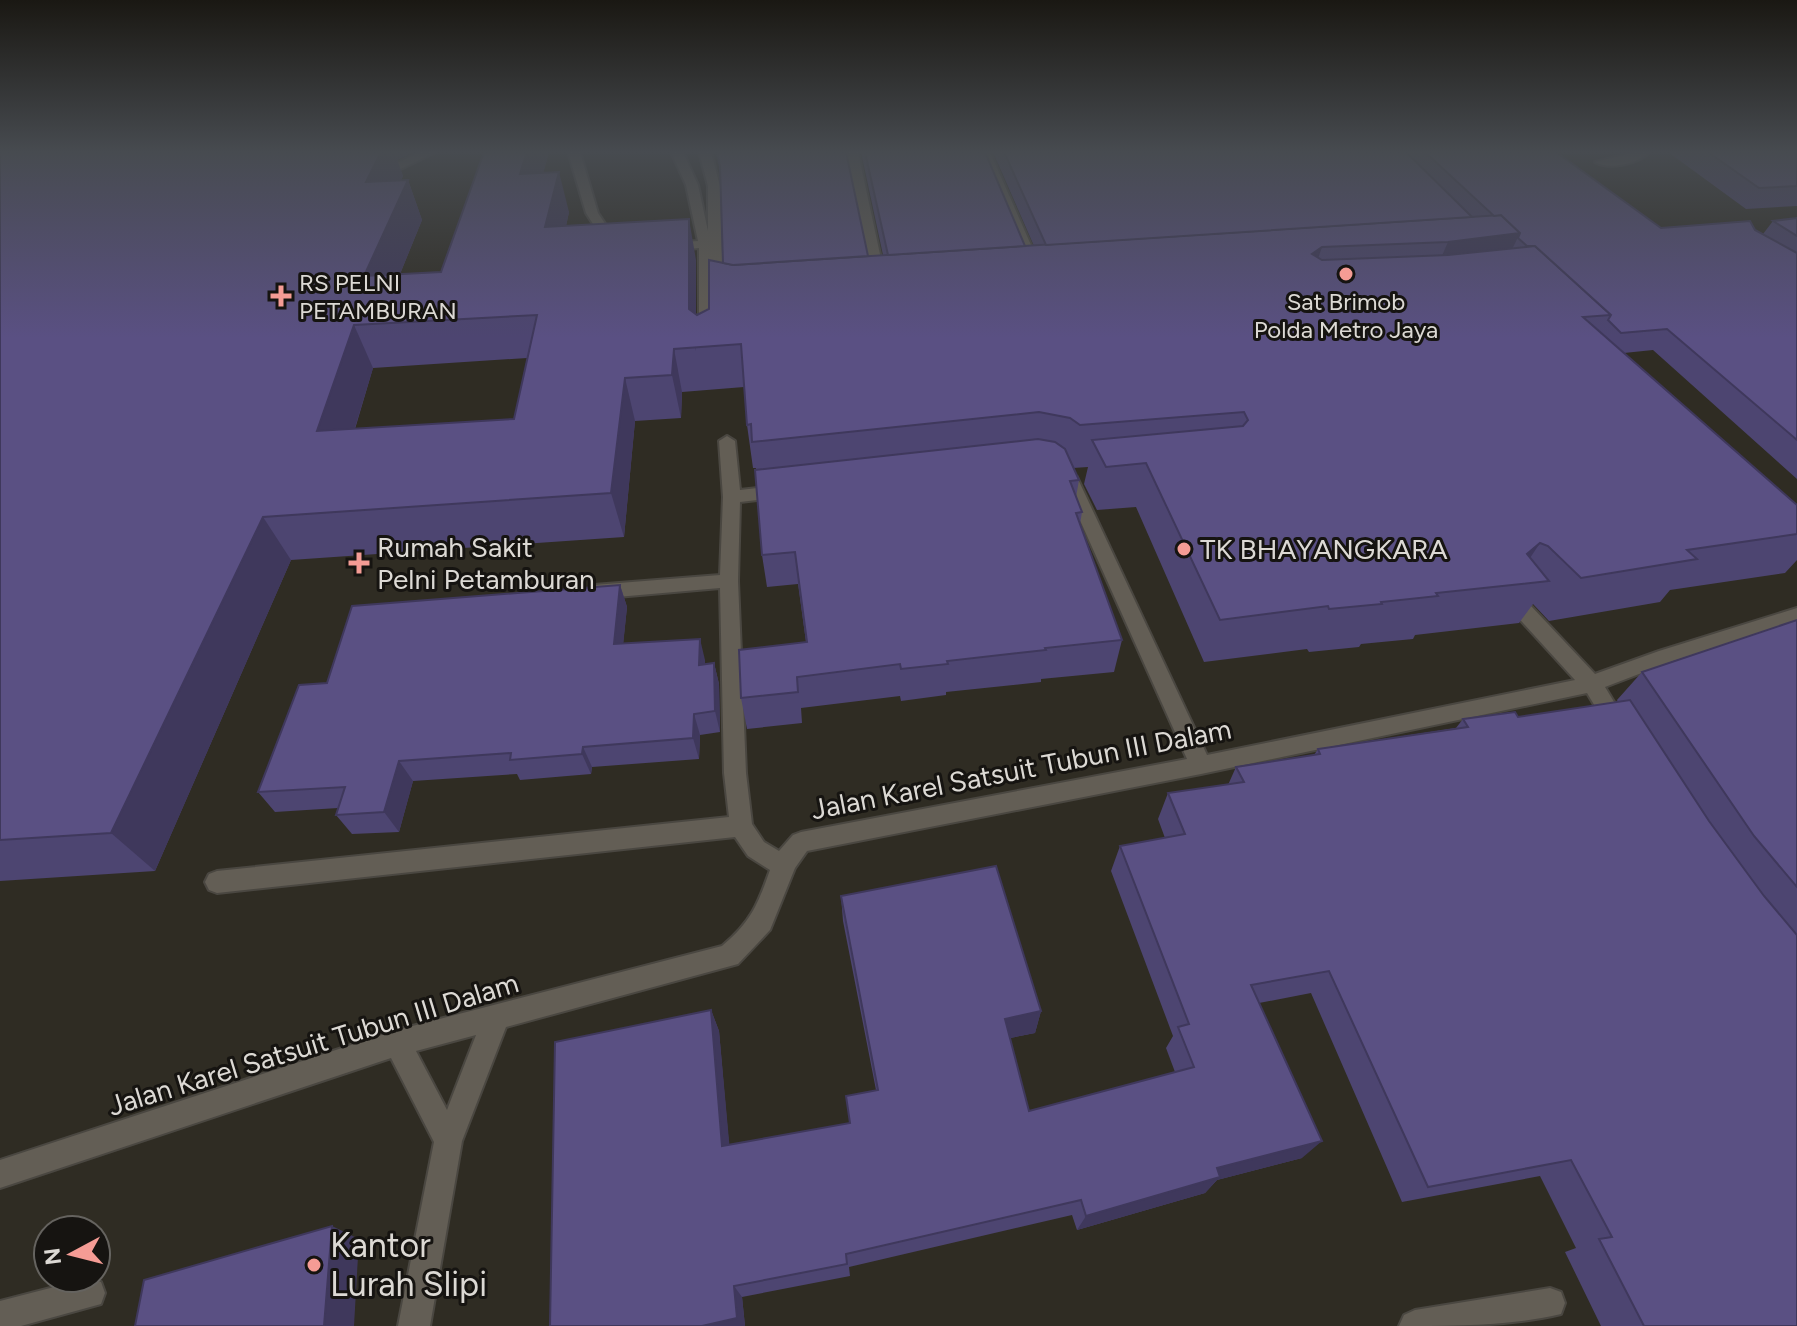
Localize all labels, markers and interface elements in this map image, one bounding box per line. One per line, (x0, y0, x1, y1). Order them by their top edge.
marker: Sat Brimob Polda Metro Jaya (1337, 265, 1355, 283)
place label: RS PELNI PETAMBURAN (299, 268, 457, 325)
marker: RS PELNI PETAMBURAN (270, 285, 292, 307)
place label: Sat Brimob Polda Metro Jaya (1254, 287, 1438, 344)
place label: Rumah Sakit Pelni Petamburan (377, 530, 595, 596)
place label: TK BHAYANGKARA (1200, 532, 1448, 566)
marker: TK BHAYANGKARA (1175, 540, 1193, 558)
marker: Rumah Sakit Pelni Petamburan (348, 552, 370, 574)
street label: Jalan Karel Satsuit Tubun III Dalam (808, 712, 1234, 826)
street label: Jalan Karel Satsuit Tubun III Dalam (104, 965, 522, 1123)
north arrow (32, 1214, 112, 1294)
place label: Kantor Lurah Slipi (330, 1225, 487, 1305)
text: N (38, 1246, 67, 1266)
marker: Kantor Lurah Slipi (305, 1256, 323, 1274)

